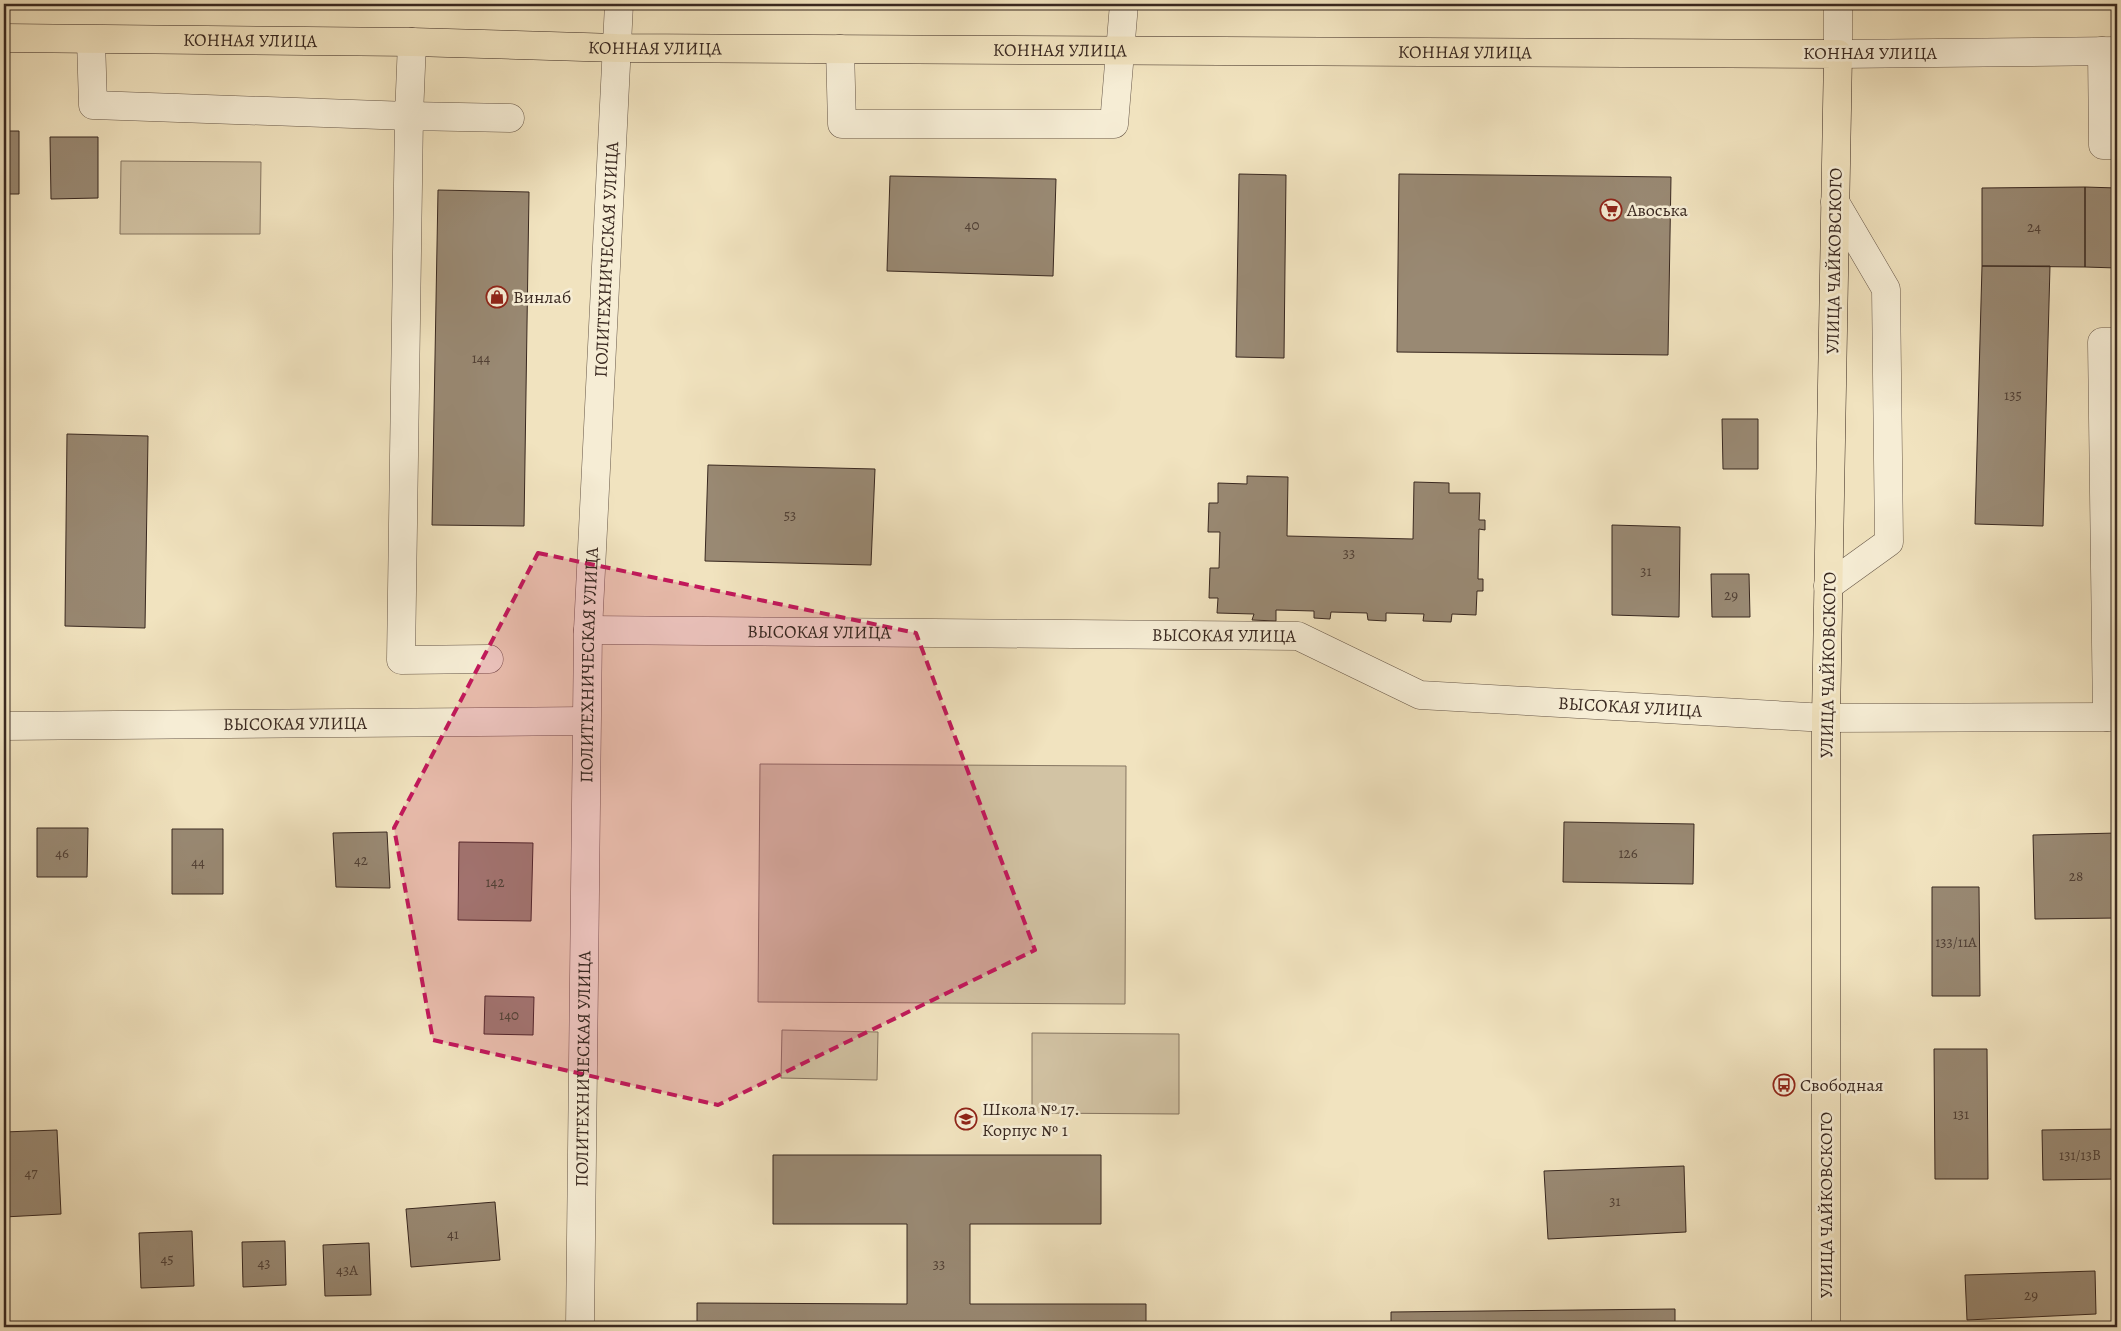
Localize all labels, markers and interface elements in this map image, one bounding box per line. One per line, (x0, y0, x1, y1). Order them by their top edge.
street label: КОННАЯ УЛИЦА (183, 28, 318, 53)
street label: КОННАЯ УЛИЦА (588, 35, 722, 61)
street label: КОННАЯ УЛИЦА (993, 38, 1127, 63)
street label: КОННАЯ УЛИЦА (1398, 40, 1532, 64)
street label: КОННАЯ УЛИЦА (1803, 41, 1937, 65)
street label: ПОЛИТЕХНИЧЕСКАЯ УЛИЦА (589, 141, 624, 378)
street label: УЛИЦА ЧАЙКОВСКОГО (1820, 168, 1848, 354)
supermarket icon: Авоська (1599, 198, 1623, 222)
place label: Авоська (1626, 198, 1688, 222)
house number: 40 (965, 215, 979, 235)
house number: 24 (2027, 217, 2041, 237)
shop icon: Винлаб (485, 285, 509, 309)
place label: Винлаб (513, 285, 571, 309)
house number: 144 (472, 348, 491, 368)
house number: 135 (2004, 385, 2022, 405)
house number: 53 (784, 505, 796, 525)
house number: 33 (1343, 543, 1355, 563)
street label: ПОЛИТЕХНИЧЕСКАЯ УЛИЦА (574, 546, 604, 783)
house number: 31 (1640, 561, 1652, 581)
street label: УЛИЦА ЧАЙКОВСКОГО (1814, 572, 1842, 758)
house number: 29 (1724, 585, 1738, 605)
street label: ВЫСОКАЯ УЛИЦА (747, 619, 892, 645)
street label: ВЫСОКАЯ УЛИЦА (1152, 623, 1297, 648)
street label: ВЫСОКАЯ УЛИЦА (1558, 691, 1703, 723)
street label: ВЫСОКАЯ УЛИЦА (223, 711, 368, 736)
house number: 46 (55, 843, 69, 863)
house number: 126 (1618, 843, 1638, 863)
house number: 42 (354, 850, 368, 870)
house number: 44 (191, 852, 205, 872)
house number: 28 (2069, 866, 2083, 886)
house number: 142 (485, 872, 505, 892)
house number: 133/11А (1935, 932, 1977, 952)
street label: ПОЛИТЕХНИЧЕСКАЯ УЛИЦА (570, 950, 596, 1187)
house number: 140 (499, 1005, 519, 1025)
bus stop icon: Свободная (1772, 1073, 1796, 1097)
place label: Свободная (1800, 1073, 1883, 1097)
place label: Школа № 17. Корпус № 1 (982, 1097, 1080, 1142)
house number: 131 (1953, 1104, 1969, 1124)
school or university icon: Школа № 17. Корпус № 1 (954, 1107, 978, 1131)
street label: УЛИЦА ЧАЙКОВСКОГО (1814, 1112, 1838, 1298)
house number: 131/13В (2059, 1145, 2101, 1165)
house number: 47 (24, 1163, 38, 1183)
house number: 31 (1609, 1191, 1621, 1211)
house number: 41 (447, 1224, 459, 1244)
house number: 45 (160, 1249, 174, 1269)
house number: 43 (257, 1253, 271, 1273)
house number: 33 (933, 1254, 945, 1274)
house number: 43А (336, 1260, 358, 1280)
house number: 29 (2024, 1285, 2038, 1305)

